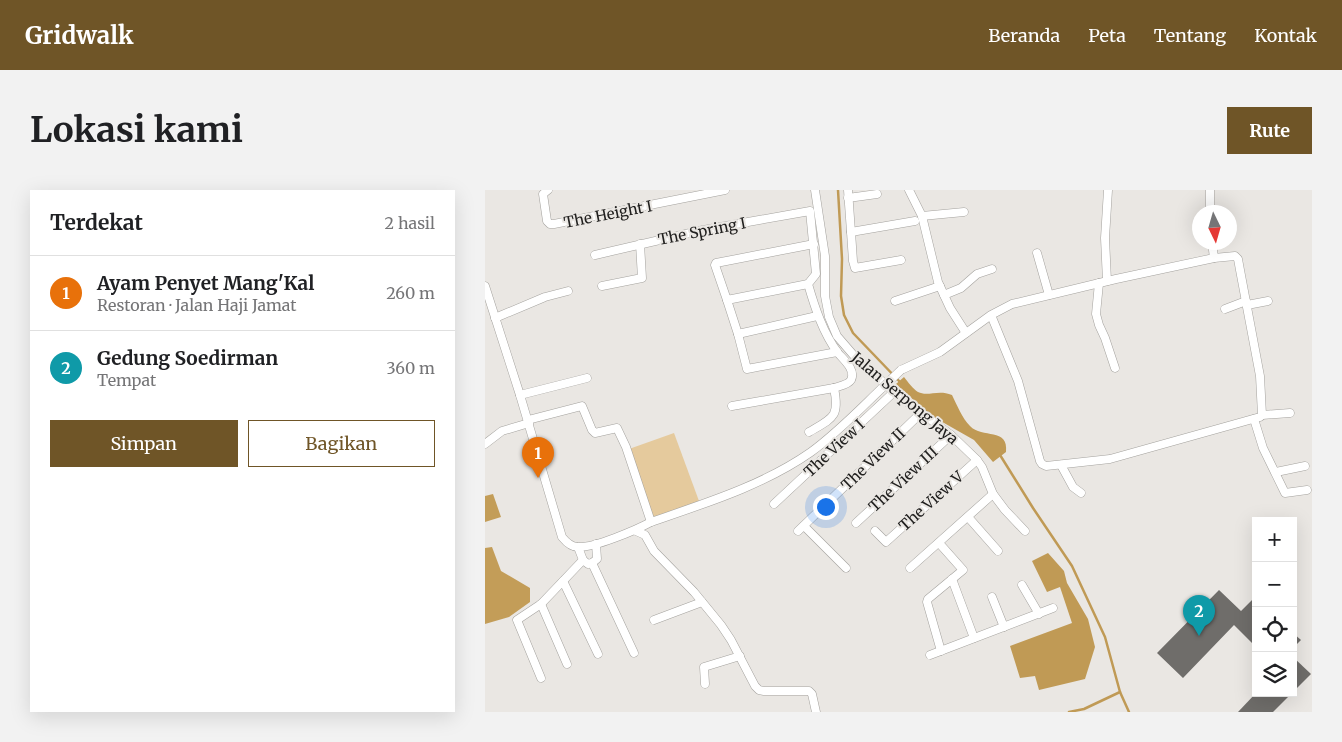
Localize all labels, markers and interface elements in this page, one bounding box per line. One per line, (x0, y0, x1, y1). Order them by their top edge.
text: Gridwalk (25, 20, 134, 51)
text: Beranda (988, 24, 1060, 47)
text: Peta (1088, 24, 1126, 47)
text: Tentang (1154, 24, 1226, 47)
text: Kontak (1254, 24, 1317, 47)
button: Rute (1227, 107, 1312, 154)
text: Lokasi kami (30, 108, 243, 152)
street label: The Height I (562, 196, 654, 232)
north arrow (1192, 205, 1237, 250)
text: Terdekat (50, 209, 143, 236)
text: 2 hasil (385, 213, 435, 233)
street label: The Spring I (656, 213, 748, 249)
text: Ayam Penyet Mang'Kal (97, 271, 314, 295)
text: 1 (62, 283, 70, 303)
text: 260 m (386, 283, 435, 303)
text: Restoran · Jalan Haji Jamat (97, 295, 297, 315)
text: Gedung Soedirman (97, 346, 278, 370)
street label: Jalan Serpong Jaya (847, 347, 962, 448)
text: 2 (61, 358, 71, 378)
text: 360 m (386, 358, 435, 378)
text: Tempat (97, 370, 156, 390)
street label: The View I (800, 415, 868, 481)
button: Simpan (50, 420, 238, 467)
button: Bagikan (248, 420, 435, 467)
street label: The View II (837, 424, 909, 494)
pin: 1 (522, 437, 554, 478)
street label: The View III (865, 442, 941, 516)
street label: The View V (895, 466, 968, 535)
your location (813, 494, 839, 520)
map controls (1252, 517, 1297, 697)
button: + (1252, 517, 1297, 562)
button: − (1252, 562, 1297, 607)
pin: 2 (1183, 595, 1215, 636)
button: locate (1252, 607, 1297, 652)
button: layers (1252, 652, 1297, 697)

